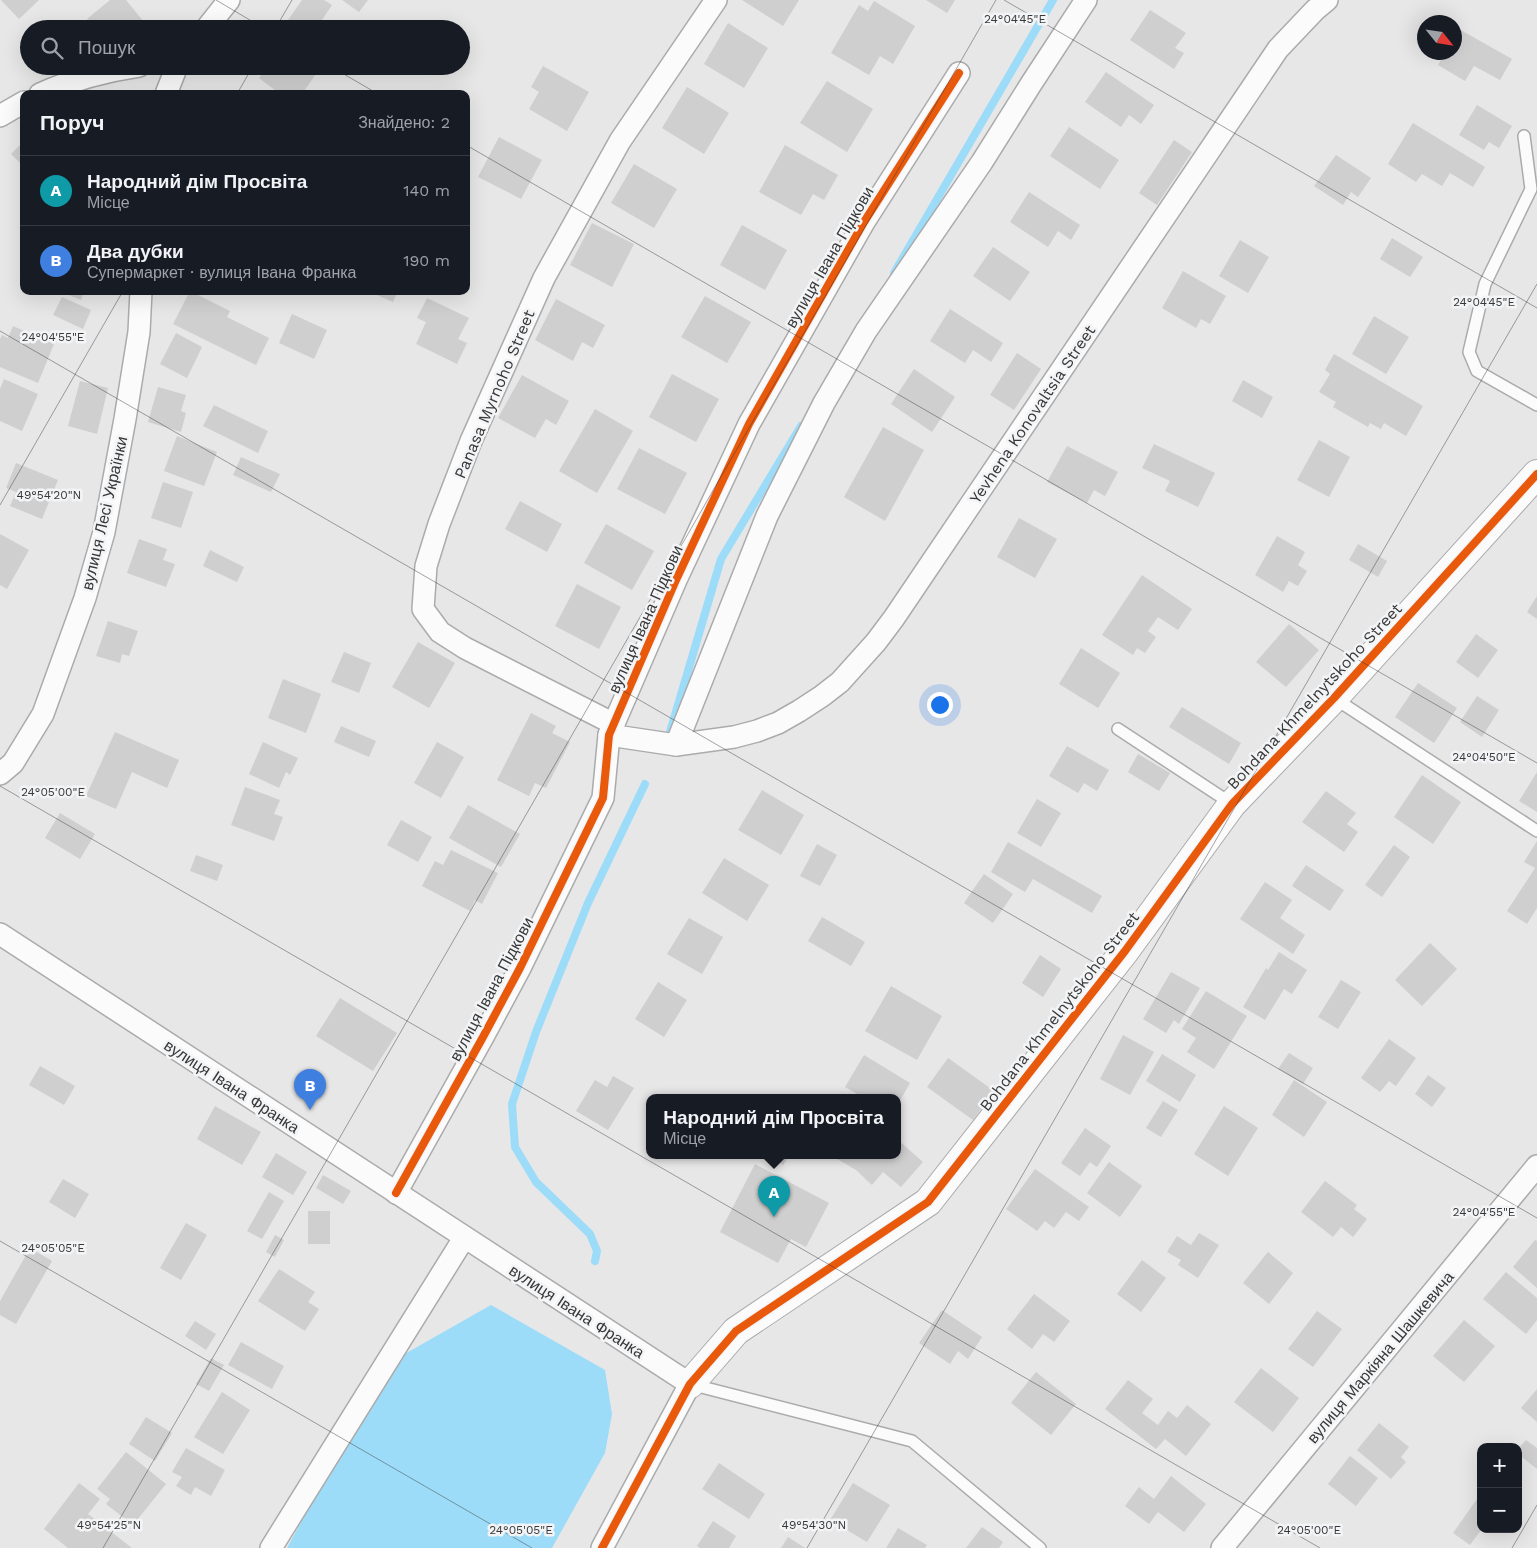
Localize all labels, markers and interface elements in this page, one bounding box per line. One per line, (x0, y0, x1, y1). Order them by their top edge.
text: 24°04'45"E (984, 12, 1046, 26)
north arrow (1417, 15, 1462, 60)
search box (20, 20, 470, 75)
icon: search (38, 34, 66, 62)
text: Пошук (78, 36, 135, 59)
text: Поруч (40, 110, 104, 135)
text: Знайдено: 2 (358, 113, 450, 132)
text: Народний дім Просвіта (87, 170, 307, 193)
text: A (51, 181, 61, 200)
text: 140 m (403, 181, 450, 200)
street label: вулиця Івана Підкови (781, 183, 878, 331)
text: Місце (87, 193, 130, 212)
text: Два дубки (87, 240, 184, 263)
text: B (51, 251, 61, 270)
text: 190 m (403, 251, 450, 270)
text: Супермаркет · вулиця Івана Франка (87, 263, 356, 282)
text: 24°04'45"E (1453, 295, 1515, 309)
street label: Panasa Myrnoho Street (450, 307, 539, 481)
street label: Yevhena Konovaltsia Street (966, 321, 1099, 507)
text: 24°04'55"E (22, 330, 85, 344)
street label: вулиця Лесі Українки (78, 434, 131, 592)
text: 49°54'20"N (17, 488, 81, 502)
street label: вулиця Івана Підкови (604, 542, 687, 696)
street label: Bohdana Khmelnytskoho Street (1223, 599, 1406, 793)
your location (927, 692, 953, 718)
text: 24°04'50"E (1452, 750, 1516, 764)
text: 24°05'00"E (21, 785, 85, 799)
street label: Bohdana Khmelnytskoho Street (976, 908, 1143, 1115)
street label: вулиця Івана Підкови (445, 914, 537, 1064)
street label: вулиця Івана Франка (161, 1036, 303, 1137)
pin: B (294, 1069, 326, 1110)
popup (646, 1094, 901, 1159)
text: Народний дім Просвіта (663, 1106, 884, 1129)
text: Місце (663, 1129, 706, 1148)
pin: A (758, 1176, 790, 1217)
text: 24°04'55"E (1453, 1205, 1516, 1219)
text: 24°05'05"E (21, 1241, 85, 1255)
street label: вулиця Івана Франка (506, 1261, 648, 1362)
street label: вулиця Маркіяна Шашкевича (1303, 1268, 1458, 1447)
map controls (1477, 1443, 1522, 1533)
button: + (1477, 1443, 1522, 1488)
button: − (1477, 1488, 1522, 1533)
text: 49°54'25"N (77, 1518, 141, 1532)
text: 49°54'30"N (782, 1518, 846, 1532)
text: 24°05'05"E (489, 1523, 553, 1537)
text: 24°05'00"E (1277, 1523, 1341, 1537)

